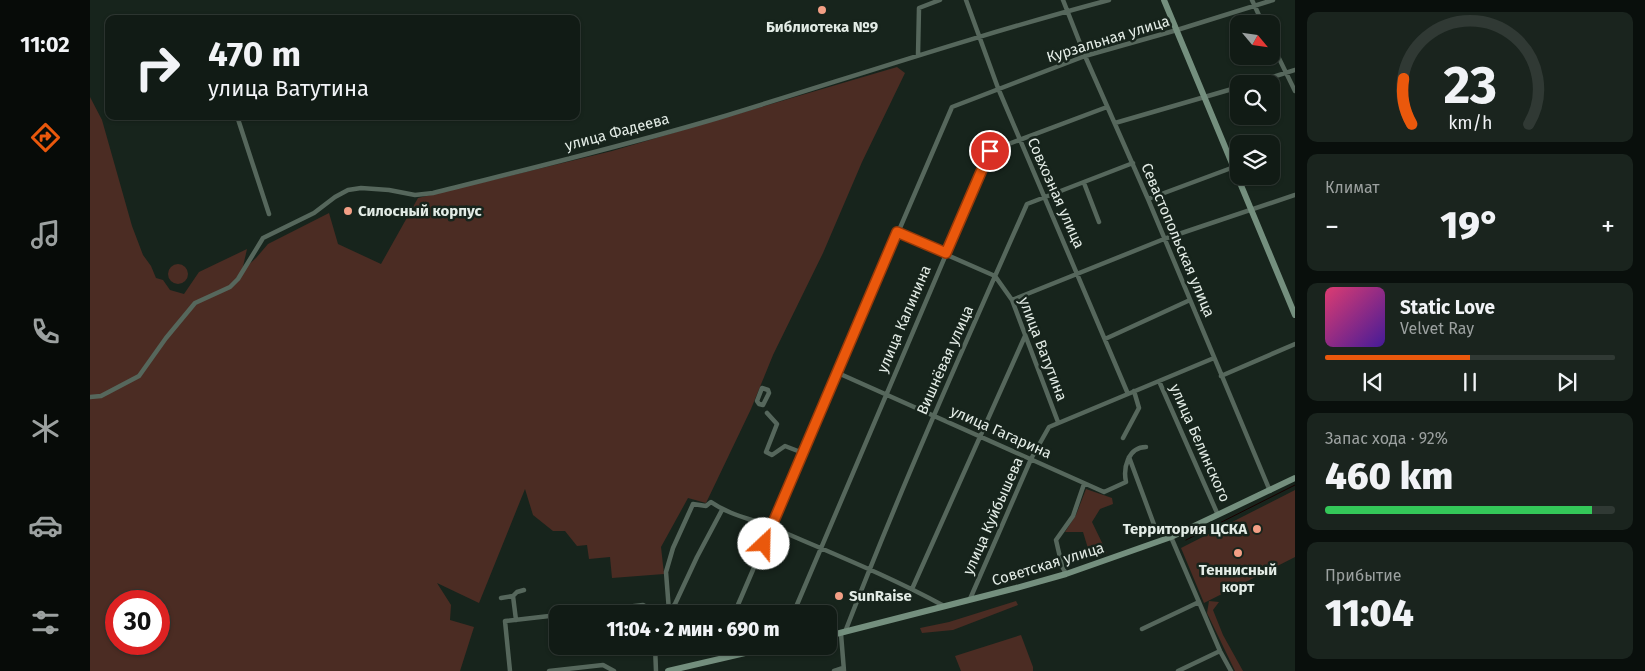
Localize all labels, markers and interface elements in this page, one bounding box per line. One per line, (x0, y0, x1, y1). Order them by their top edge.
marker: Библиотека №9 (816, 4, 828, 16)
street label: Курзальная улица (1044, 12, 1172, 66)
north arrow (1230, 15, 1280, 65)
map controls (1230, 15, 1280, 185)
place label: Библиотека №9 (766, 18, 878, 36)
text: 11:02 (20, 31, 70, 58)
text: 470 m (208, 33, 301, 75)
icon: right (125, 35, 190, 100)
text: 23 (1443, 54, 1497, 117)
text: улица Ватутина (208, 75, 369, 102)
button: search (1230, 75, 1280, 125)
street label: улица Фадеева (563, 109, 671, 155)
text: km/h (1448, 112, 1492, 134)
icon: directions (28, 120, 63, 155)
pin (969, 130, 1011, 172)
street label: Совхозная улица (1024, 135, 1088, 251)
button: layers (1230, 135, 1280, 185)
icon: arrive (976, 137, 1004, 165)
street label: Севастопольская улица (1137, 160, 1219, 320)
text: Климат (1325, 178, 1380, 197)
place label: Силосный корпус (358, 202, 483, 220)
text: 19° (1440, 202, 1500, 248)
marker: Силосный корпус (342, 205, 354, 217)
text: − (1325, 210, 1339, 243)
text: + (1601, 210, 1615, 243)
icon: music (28, 217, 63, 252)
street label: улица Калинина (873, 262, 935, 376)
street label: улица Ватутина (1015, 295, 1071, 403)
text: Static Love (1400, 296, 1495, 319)
street label: Вишнёвая улица (913, 303, 977, 417)
icon: phone (28, 314, 63, 349)
text: Velvet Ray (1400, 319, 1474, 338)
icon: previous (1359, 368, 1387, 396)
icon: pause (1456, 368, 1484, 396)
icon: next (1553, 368, 1581, 396)
street label: улица Белинского (1166, 381, 1234, 505)
street label: улица Гагарина (948, 402, 1054, 462)
icon: climate (28, 411, 63, 446)
text: Запас хода · 92% (1325, 429, 1448, 448)
text: 460 km (1325, 453, 1453, 499)
street label: улица Куйбышева (959, 454, 1027, 578)
icon: car (28, 508, 63, 543)
position arrow (737, 517, 789, 569)
place label: Территория ЦСКА (1123, 520, 1248, 538)
marker: Территория ЦСКА (1251, 523, 1263, 535)
street label: Советская улица (990, 538, 1106, 590)
marker: Теннисный корт (1232, 547, 1244, 559)
place label: Теннисный корт (1199, 561, 1277, 596)
text: Прибытие (1325, 566, 1401, 585)
place label: SunRaise (849, 587, 912, 605)
speed limit sign: 30 (105, 590, 170, 655)
marker: SunRaise (833, 590, 845, 602)
text: 11:04 (1325, 590, 1414, 636)
icon: filters (28, 605, 63, 640)
text: 11:04 · 2 мин · 690 m (606, 618, 780, 641)

